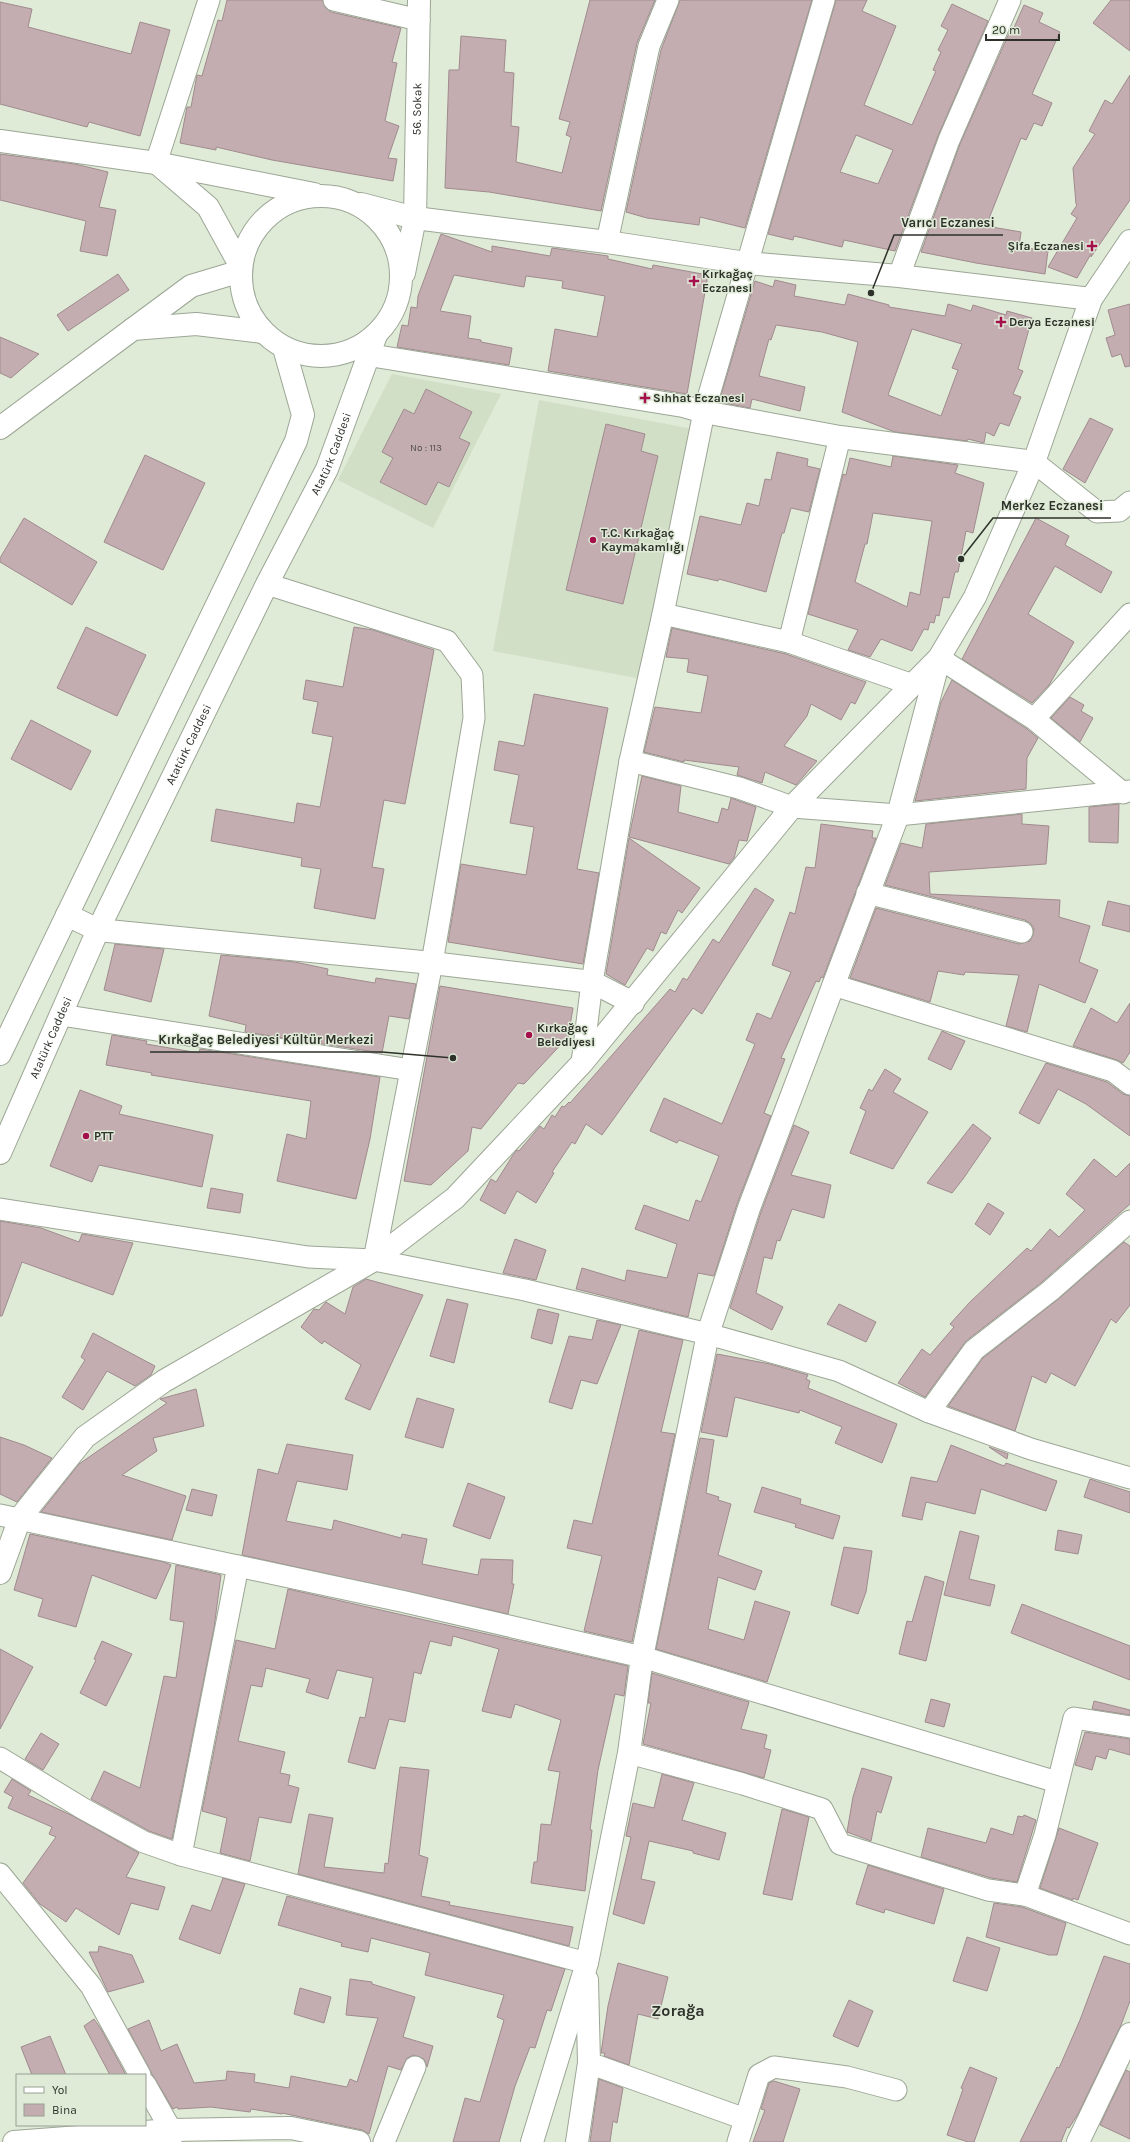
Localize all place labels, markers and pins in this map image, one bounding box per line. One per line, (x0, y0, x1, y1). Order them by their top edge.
callout: Varıcı Eczanesi (894, 210, 1003, 235)
place label: Şifa Eczanesi (1007, 239, 1084, 253)
marker: Şifa Eczanesi (1087, 241, 1097, 251)
place label: Kırkağaç Eczanesi (702, 267, 753, 295)
marker: Kırkağaç Eczanesi (689, 276, 699, 286)
place label: Derya Eczanesi (1009, 315, 1095, 329)
marker: Derya Eczanesi (996, 317, 1006, 327)
place label: Sıhhat Eczanesi (653, 391, 745, 405)
marker: Sıhhat Eczanesi (640, 393, 650, 403)
callout: Merkez Eczanesi (993, 493, 1111, 518)
place label: T.C. Kırkağaç Kaymakamlığı (601, 526, 684, 554)
marker: T.C. Kırkağaç Kaymakamlığı (588, 535, 598, 545)
place label: Kırkağaç Belediyesi (537, 1021, 595, 1049)
callout: Kırkağaç Belediyesi Kültür Merkezi (150, 1027, 382, 1052)
marker: Kırkağaç Belediyesi (524, 1030, 534, 1040)
place label: PTT (94, 1129, 114, 1143)
marker: PTT (81, 1131, 91, 1141)

